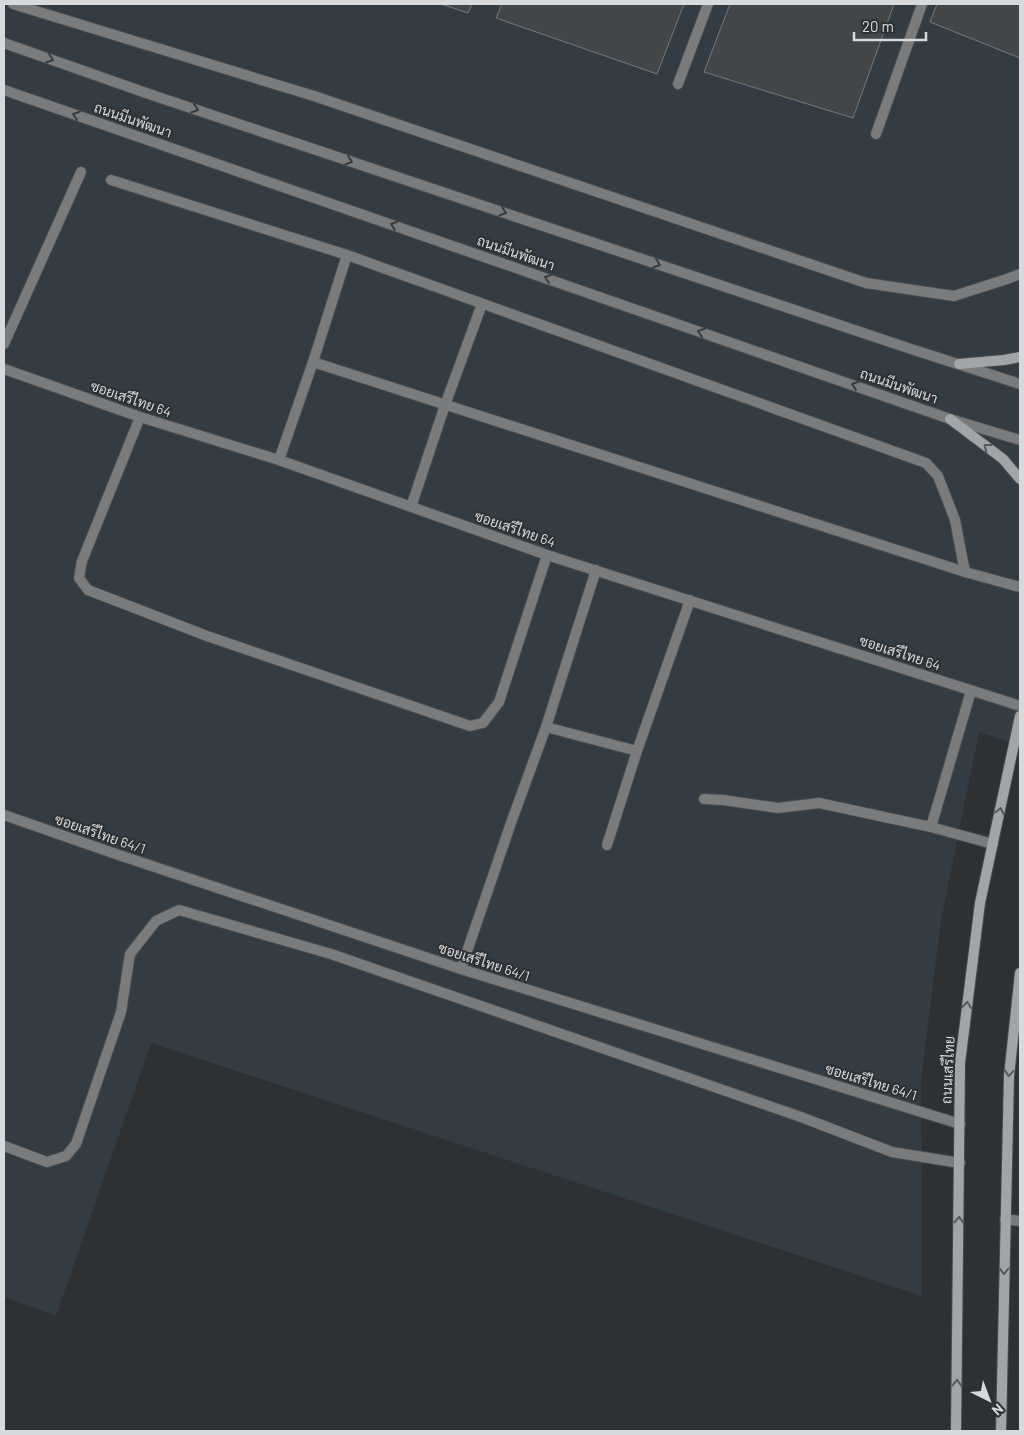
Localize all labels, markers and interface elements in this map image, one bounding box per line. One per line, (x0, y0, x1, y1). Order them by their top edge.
scale bar (854, 10, 926, 42)
text: 20 m (862, 17, 894, 35)
one-way arrow (45, 54, 54, 64)
street label: ถนนมีนพัฒนา (92, 98, 174, 141)
one-way arrow (190, 104, 199, 114)
one-way arrow (72, 111, 81, 121)
one-way arrow (344, 155, 353, 165)
one-way arrow (498, 207, 507, 217)
one-way arrow (391, 221, 399, 231)
street label: ถนนมีนพัฒนา (475, 231, 557, 274)
one-way arrow (653, 258, 661, 268)
one-way arrow (544, 274, 553, 284)
one-way arrow (698, 328, 706, 338)
street label: ถนนมีนพัฒนา (858, 364, 940, 407)
street label: ซอยเสรีไทย 64 (88, 377, 174, 420)
one-way arrow (851, 381, 860, 391)
one-way arrow (984, 443, 993, 452)
street label: ซอยเสรีไทย 64 (472, 507, 558, 550)
street label: ซอยเสรีไทย 64 (857, 631, 943, 674)
one-way arrow (994, 806, 1005, 815)
street label: ซอยเสรีไทย 64/1 (52, 810, 148, 857)
street label: ซอยเสรีไทย 64/1 (436, 939, 532, 984)
one-way arrow (962, 1001, 972, 1010)
street label: ถนนเสรีไทย (937, 1036, 958, 1104)
street label: ซอยเสรีไทย 64/1 (823, 1060, 919, 1104)
one-way arrow (1004, 1070, 1015, 1078)
one-way arrow (954, 1216, 964, 1224)
one-way arrow (999, 1268, 1009, 1275)
north arrow (964, 1375, 1014, 1425)
one-way arrow (952, 1378, 962, 1386)
text: N (989, 1401, 1007, 1419)

